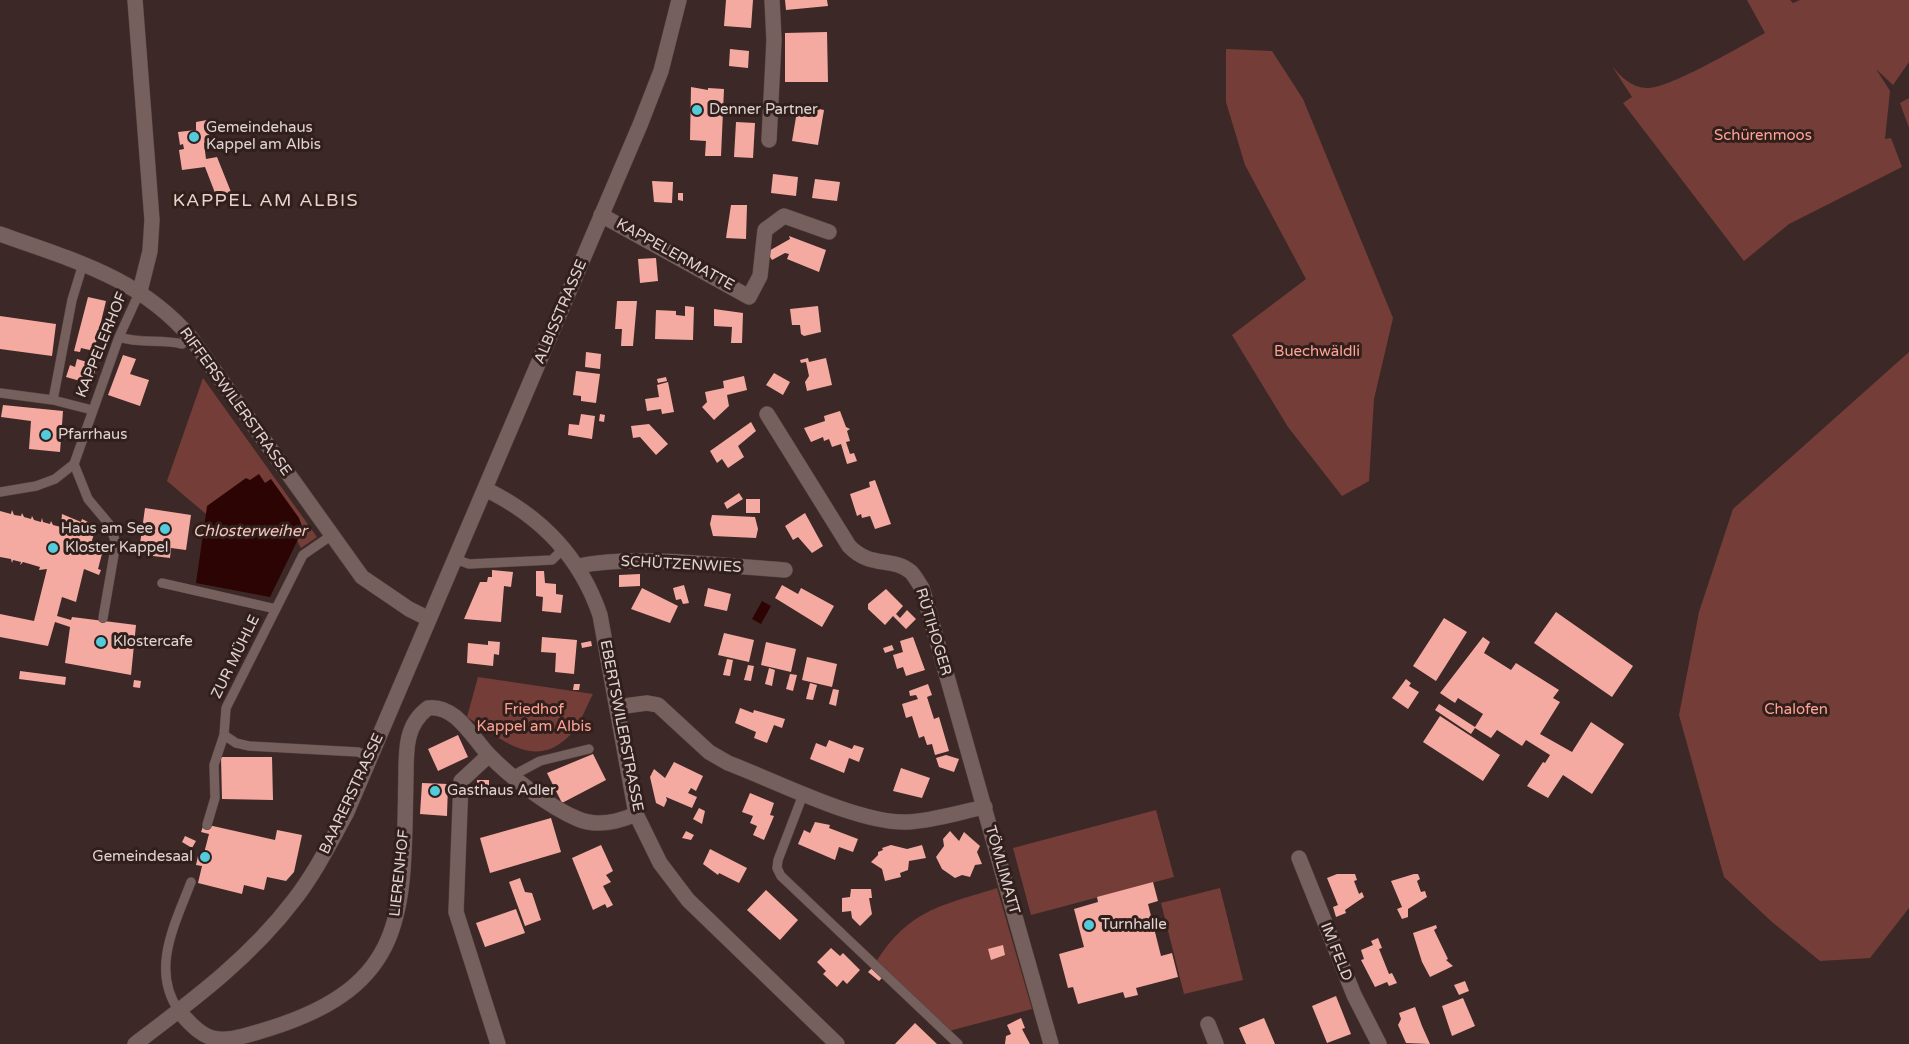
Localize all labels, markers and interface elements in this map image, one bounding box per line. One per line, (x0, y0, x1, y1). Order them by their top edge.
place label: Denner Partner (709, 101, 818, 119)
marker: Denner Partner (690, 103, 704, 117)
place label: Gemeindehaus Kappel am Albis (206, 119, 321, 154)
park label: Schürenmoos (1714, 127, 1812, 145)
marker: Gemeindehaus Kappel am Albis (187, 130, 201, 144)
district label: KAPPEL AM ALBIS (173, 190, 359, 212)
street label: KAPPELERMATTE (613, 215, 737, 295)
street label: ALBISSTRASSE (531, 257, 591, 367)
street label: KAPPELERHOF (73, 290, 131, 400)
street label: RIFFERSWILERSTRASSE (175, 324, 295, 480)
park label: Buechwäldli (1274, 343, 1360, 361)
place label: Pfarrhaus (58, 426, 127, 444)
marker: Pfarrhaus (39, 428, 53, 442)
place label: Haus am See (61, 520, 153, 538)
marker: Haus am See (158, 522, 172, 536)
water label: Chlosterweiher (193, 522, 307, 542)
place label: Kloster Kappel (65, 539, 168, 557)
marker: Kloster Kappel (46, 541, 60, 555)
street label: SCHÜTZENWIES (620, 553, 742, 577)
street label: RÜTIHOGER (911, 586, 955, 678)
street label: ZUR MÜHLE (208, 612, 264, 702)
place label: Klostercafe (113, 633, 193, 651)
marker: Klostercafe (94, 635, 108, 649)
street label: EBERTSWILERSTRASSE (596, 639, 646, 813)
park label: Friedhof Kappel am Albis (477, 701, 591, 736)
park label: Chalofen (1764, 701, 1828, 719)
street label: BAARERSTRASSE (316, 731, 388, 857)
place label: Gasthaus Adler (447, 782, 556, 800)
marker: Gasthaus Adler (428, 784, 442, 798)
street label: TÖMLIMATT (981, 824, 1023, 916)
street label: LIERENHOF (386, 829, 414, 917)
place label: Gemeindesaal (92, 848, 193, 866)
marker: Gemeindesaal (198, 850, 212, 864)
place label: Turnhalle (1101, 916, 1167, 934)
marker: Turnhalle (1082, 918, 1096, 932)
street label: IM FELD (1316, 920, 1356, 984)

